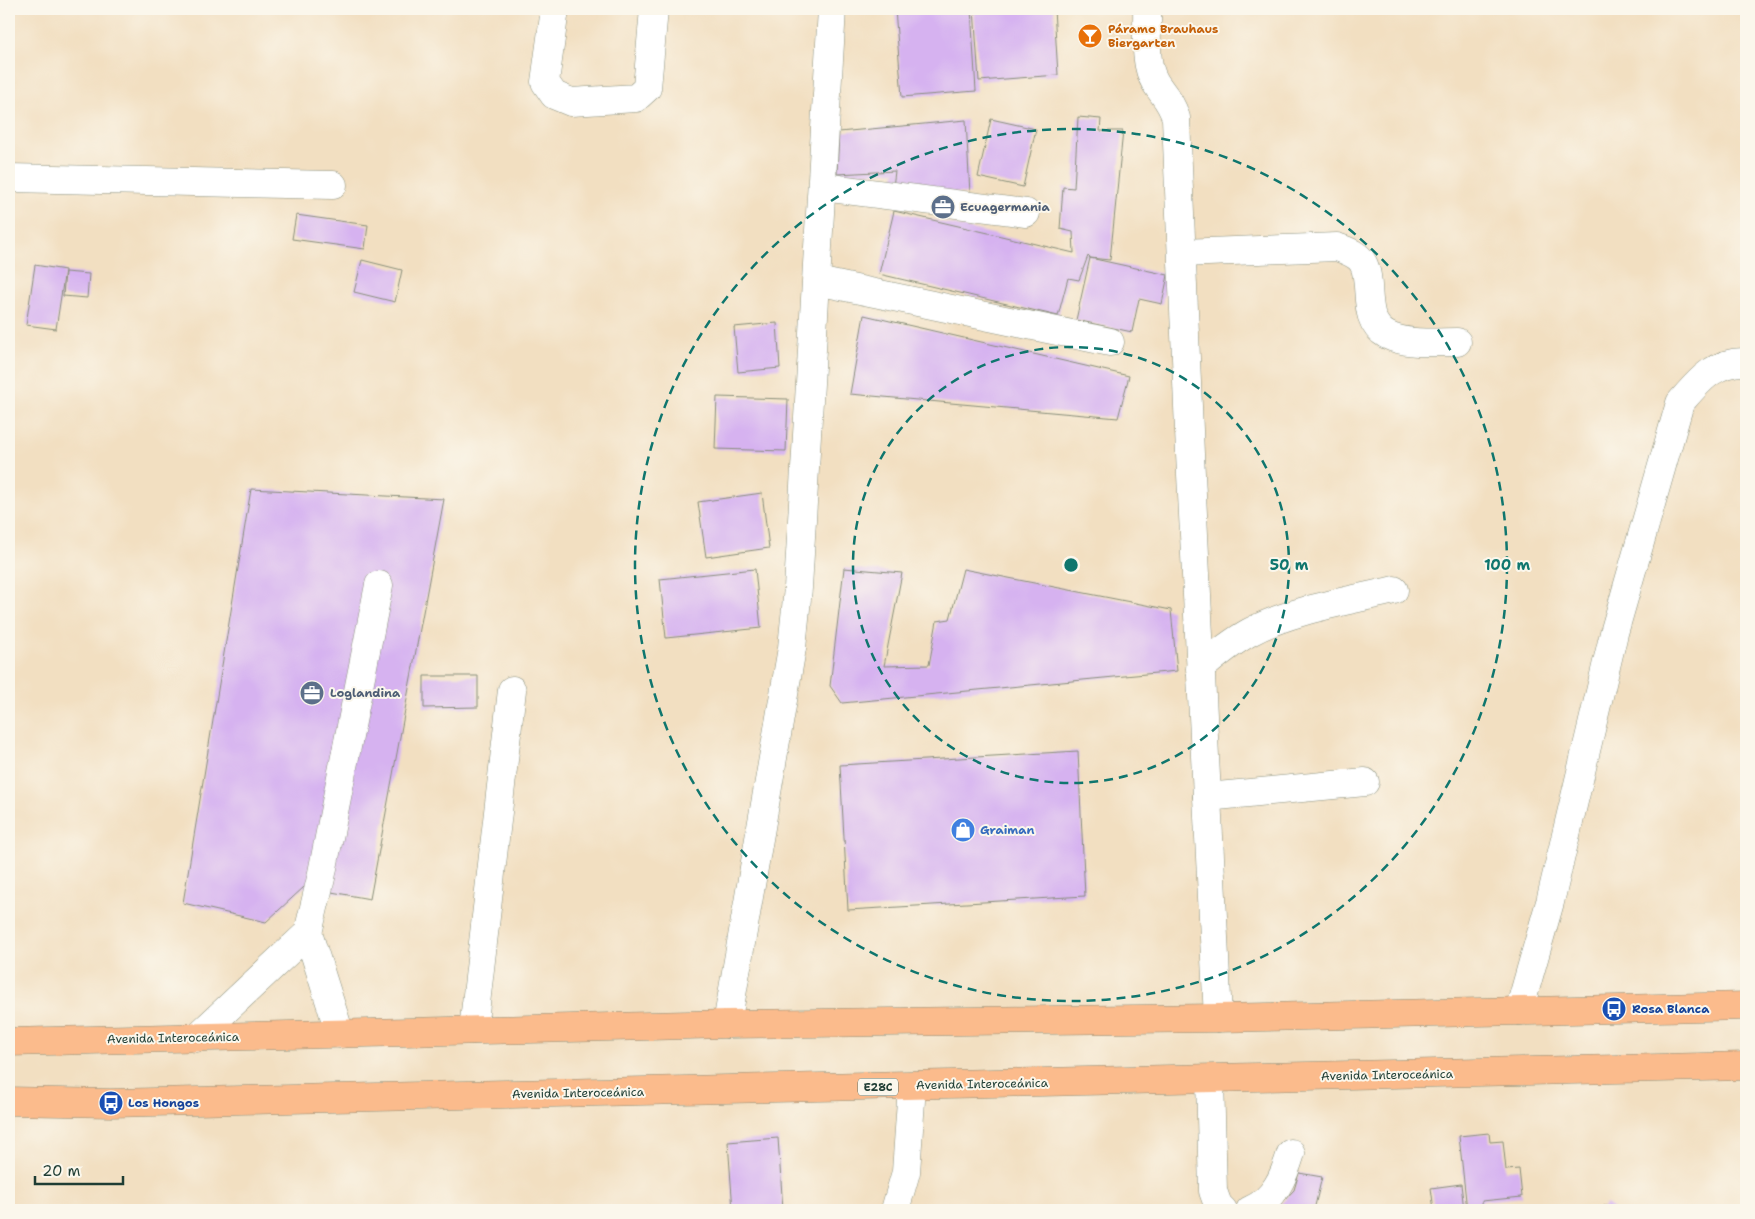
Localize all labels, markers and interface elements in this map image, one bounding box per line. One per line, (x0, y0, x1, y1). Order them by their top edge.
place label: Páramo Brauhaus Biergarten (1108, 21, 1218, 51)
bar icon: Páramo Brauhaus Biergarten (1077, 23, 1103, 49)
office icon: Ecuagermania (930, 194, 956, 220)
place label: Ecuagermania (960, 199, 1051, 215)
text: 50 m (1270, 555, 1309, 575)
text: 100 m (1484, 555, 1530, 575)
centre of rings (1062, 556, 1080, 574)
office icon: Loglandina (299, 680, 325, 706)
place label: Loglandina (330, 685, 401, 701)
shop icon: Graiman (950, 817, 976, 843)
place label: Graiman (980, 822, 1034, 838)
bus stop icon: Rosa Blanca (1601, 996, 1627, 1022)
place label: Rosa Blanca (1632, 1001, 1710, 1017)
street label: Avenida Interoceánica (107, 1029, 240, 1047)
street label: Avenida Interoceánica (1321, 1066, 1454, 1084)
street label: Avenida Interoceánica (916, 1075, 1049, 1093)
road number: E28C (858, 1078, 898, 1096)
street label: Avenida Interoceánica (512, 1084, 645, 1102)
bus stop icon: Los Hongos (98, 1090, 124, 1116)
place label: Los Hongos (128, 1095, 199, 1111)
scale bar (35, 1154, 122, 1186)
text: 20 m (42, 1161, 81, 1181)

